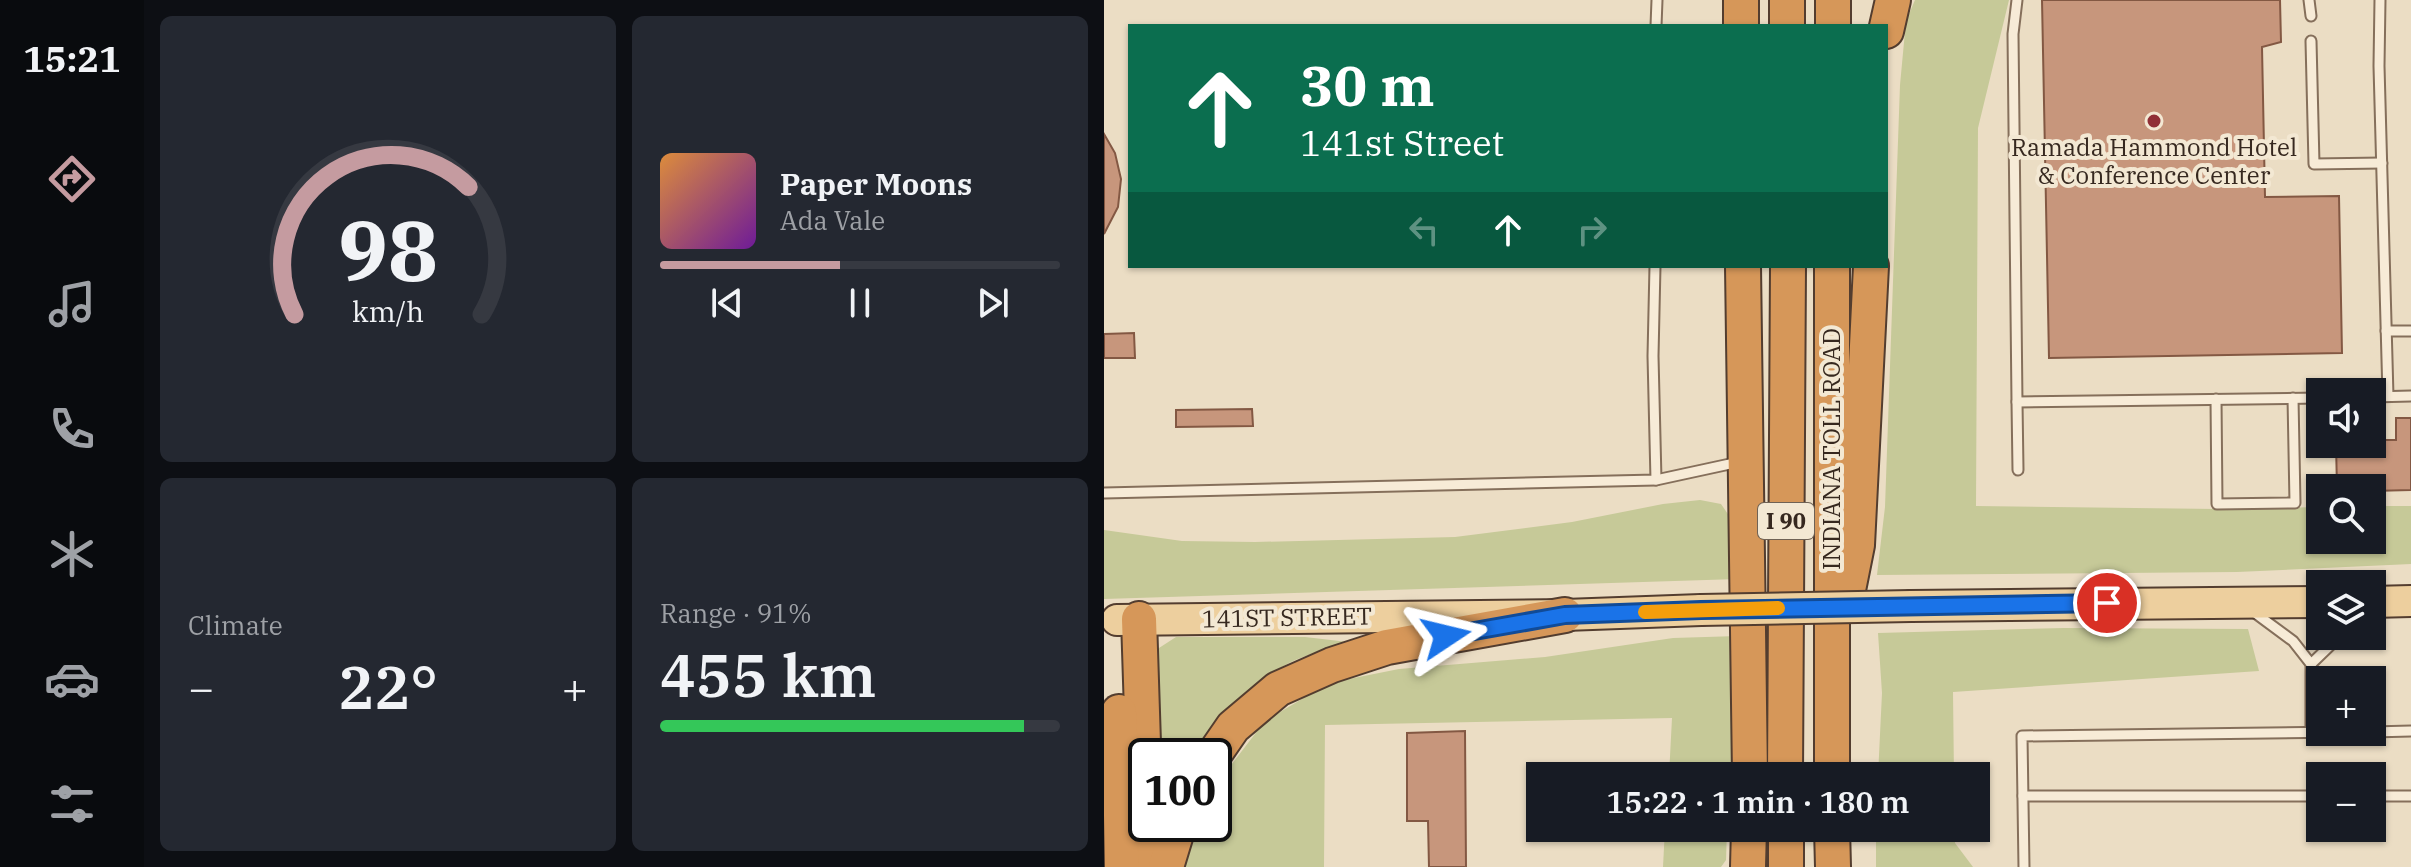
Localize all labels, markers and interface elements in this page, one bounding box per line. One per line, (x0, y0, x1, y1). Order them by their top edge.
text: 15:21 (23, 35, 121, 82)
text: 30 m (1300, 49, 1435, 121)
icon: ahead (1168, 56, 1272, 160)
marker: Ramada Hammond Hotel & Conference Center (2145, 112, 2163, 130)
text: 141st Street (1300, 119, 1504, 166)
place label: Ramada Hammond Hotel & Conference Center (2011, 131, 2297, 191)
icon: directions (44, 151, 100, 207)
text: Paper Moons (780, 164, 972, 203)
text: 98 (338, 195, 438, 303)
text: Ada Vale (780, 203, 885, 237)
icon: left (1402, 208, 1446, 252)
icon: ahead (1486, 208, 1530, 252)
icon: right (1570, 208, 1614, 252)
icon: music (44, 276, 100, 332)
icon: previous (705, 281, 749, 325)
icon: pause (838, 281, 882, 325)
icon: next (971, 281, 1015, 325)
text: km/h (352, 293, 424, 330)
street label: INDIANA TOLL ROAD (1815, 328, 1847, 570)
map controls (2306, 378, 2386, 842)
button: sound (2306, 378, 2386, 458)
icon: phone (44, 401, 100, 457)
button: search (2306, 474, 2386, 554)
road number: I 90 (1758, 503, 1814, 539)
icon: climate (44, 526, 100, 582)
pin (2073, 569, 2141, 637)
button: layers (2306, 570, 2386, 650)
icon: arrive (2085, 581, 2129, 625)
position arrow (1404, 594, 1488, 678)
text: Range · 91% (660, 596, 812, 630)
street label: 141ST STREET (1202, 600, 1372, 634)
text: Climate (188, 608, 283, 642)
text: 455 km (660, 635, 876, 714)
text: 22° (338, 647, 438, 726)
icon: car (44, 651, 100, 707)
text: − (188, 659, 214, 716)
text: + (562, 659, 588, 716)
button: + (2306, 666, 2386, 746)
speed limit sign: 100 (1128, 738, 1232, 842)
button: − (2306, 762, 2386, 842)
icon: filters (44, 776, 100, 832)
text: 15:22 · 1 min · 180 m (1607, 782, 1909, 821)

